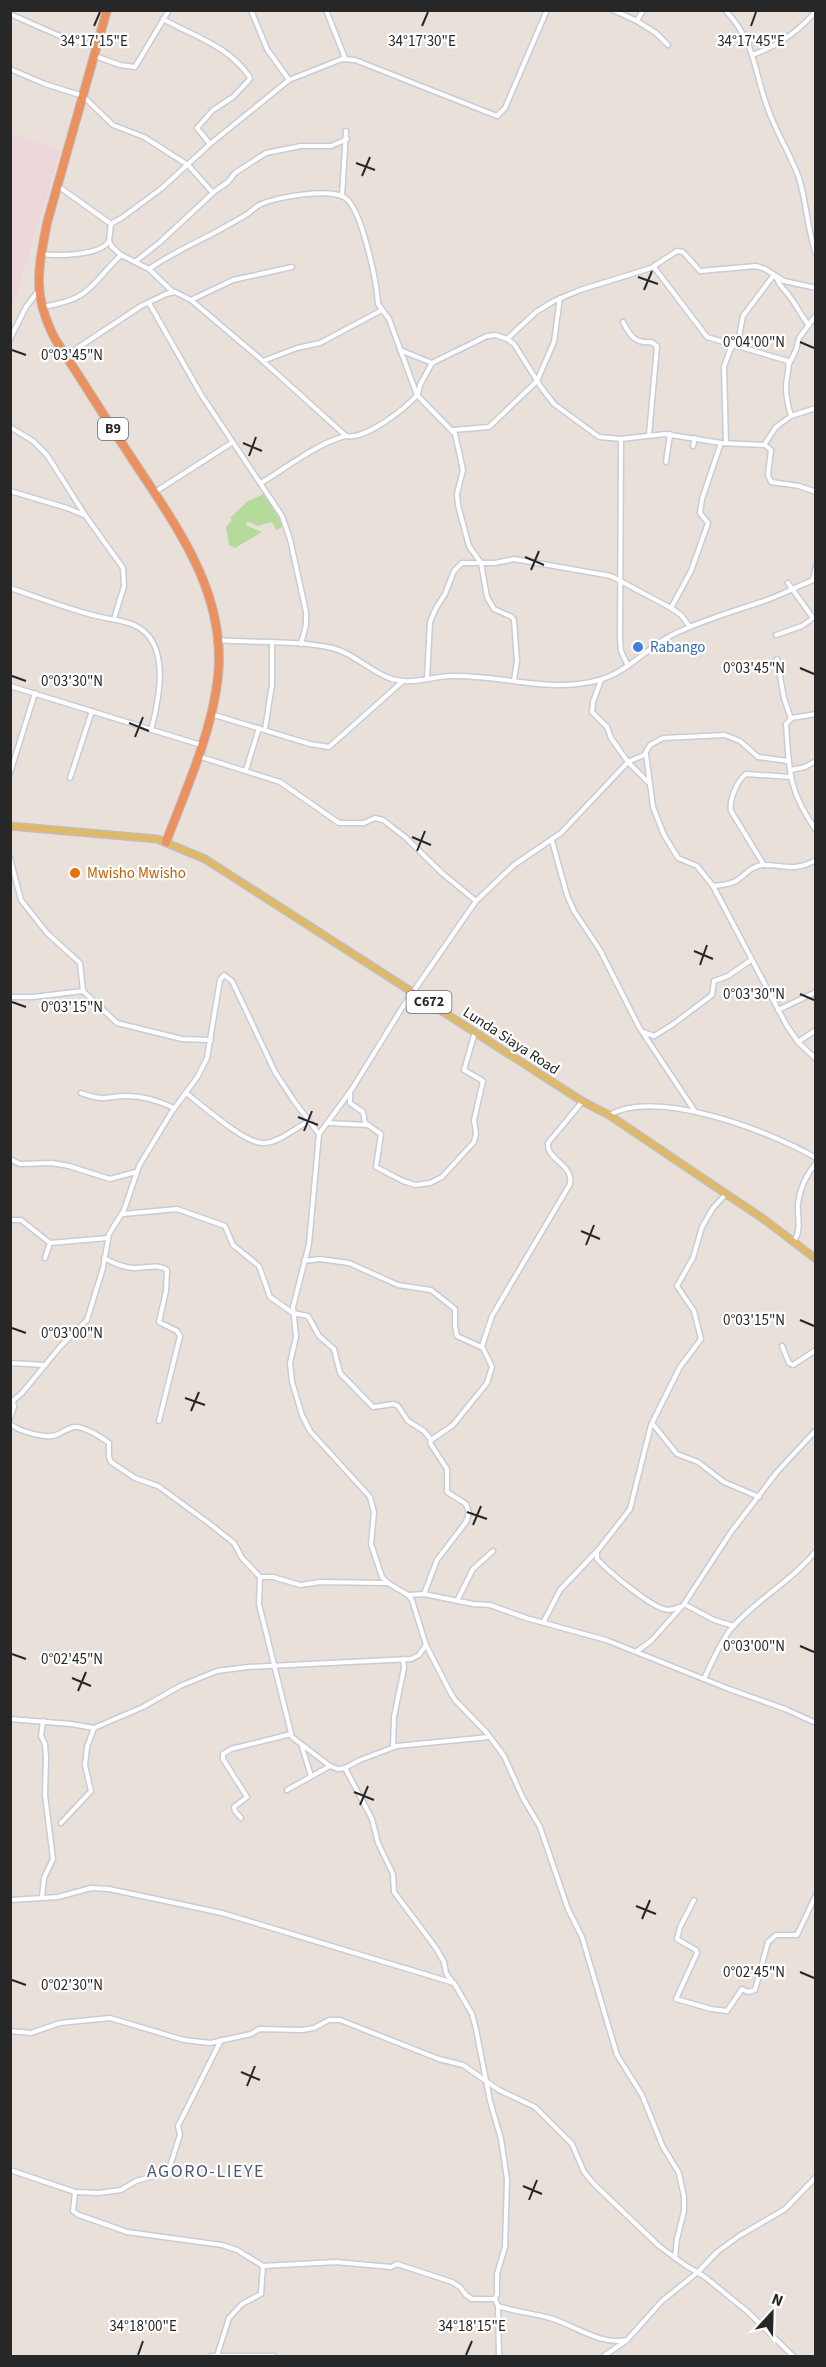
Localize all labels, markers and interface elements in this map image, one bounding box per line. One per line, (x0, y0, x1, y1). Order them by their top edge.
text: 34°17'15"E (60, 31, 128, 52)
text: 34°17'30"E (388, 31, 456, 52)
text: 34°17'45"E (717, 31, 785, 52)
text: 0°04'00"N (723, 332, 785, 353)
text: 0°03'45"N (41, 345, 103, 366)
road number: B9 (98, 418, 128, 440)
place label: Rabango (650, 637, 705, 658)
marker: Rabango (631, 640, 645, 654)
text: 0°03'45"N (723, 658, 785, 679)
text: 0°03'30"N (41, 671, 103, 692)
place label: Mwisho Mwisho (87, 863, 186, 884)
marker: Mwisho Mwisho (68, 866, 82, 880)
text: 0°03'30"N (723, 984, 785, 1005)
road number: C672 (406, 991, 452, 1013)
text: 0°03'15"N (41, 997, 103, 1018)
street label: Lunda Siaya Road (459, 1002, 563, 1080)
text: 0°03'15"N (723, 1310, 785, 1331)
text: 0°03'00"N (41, 1323, 103, 1344)
text: 0°03'00"N (723, 1636, 785, 1657)
text: 0°02'45"N (41, 1649, 103, 1670)
text: 0°02'45"N (723, 1962, 785, 1983)
text: 0°02'30"N (41, 1975, 103, 1996)
district label: AGORO-LIEYE (147, 2159, 265, 2184)
north arrow (742, 2283, 802, 2343)
text: N (768, 2288, 786, 2312)
text: 34°18'00"E (109, 2316, 177, 2337)
text: 34°18'15"E (438, 2316, 506, 2337)

